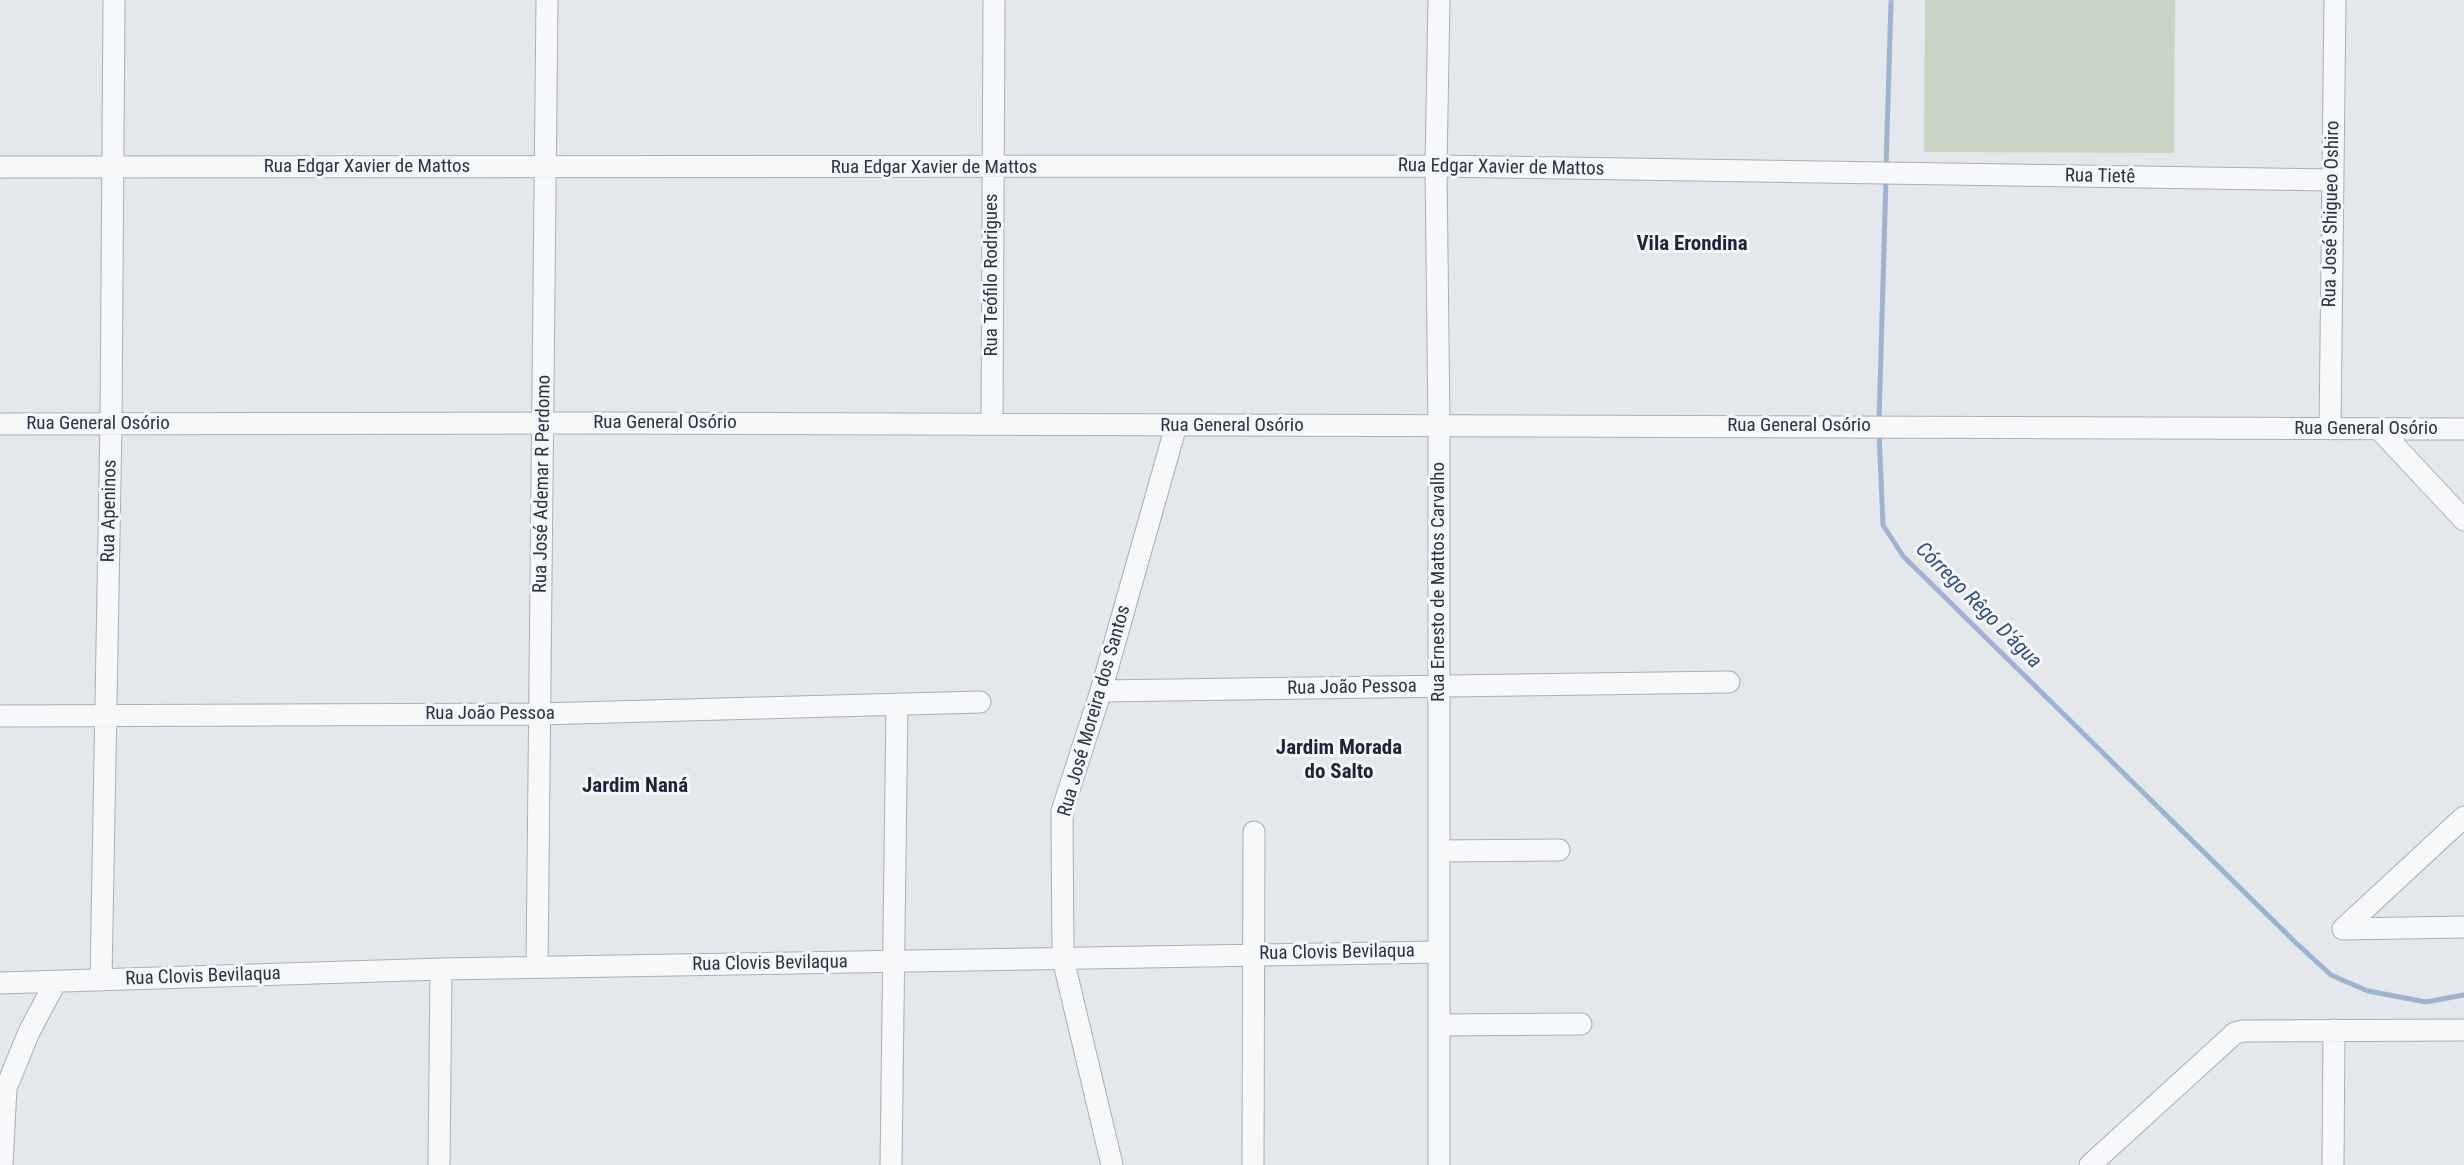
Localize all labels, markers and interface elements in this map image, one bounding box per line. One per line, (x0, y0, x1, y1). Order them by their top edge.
street label: Rua José Shigueo Oshiro (2319, 120, 2345, 308)
street label: Rua Edgar Xavier de Mattos (1398, 155, 1604, 181)
street label: Rua Edgar Xavier de Mattos (264, 156, 470, 178)
street label: Rua Edgar Xavier de Mattos (831, 157, 1037, 179)
street label: Rua Tietê (2065, 165, 2135, 189)
street label: Rua Teófilo Rodrigues (981, 193, 1003, 357)
district label: Vila Erondina (1636, 232, 1748, 258)
street label: Rua José Ademar R Perdomo (530, 375, 556, 593)
street label: Rua General Osório (593, 412, 737, 434)
street label: Rua General Osório (26, 413, 170, 435)
street label: Rua General Osório (1160, 415, 1304, 437)
street label: Rua General Osório (1727, 415, 1871, 437)
street label: Rua General Osório (2294, 418, 2438, 440)
street label: Rua Apeninos (98, 459, 122, 563)
street label: Rua Ernesto de Mattos Carvalho (1428, 462, 1450, 702)
water label: Córrego Rêgo D'água (1910, 538, 2046, 674)
street label: Rua José Moreira dos Santos (1054, 603, 1136, 819)
street label: Rua João Pessoa (1287, 675, 1417, 701)
street label: Rua João Pessoa (425, 703, 555, 725)
district label: Jardim Morada do Salto (1276, 736, 1402, 786)
district label: Jardim Naná (582, 774, 688, 800)
street label: Rua Clovis Bevilaqua (1259, 940, 1415, 966)
street label: Rua Clovis Bevilaqua (692, 951, 848, 977)
street label: Rua Clovis Bevilaqua (125, 963, 281, 991)

